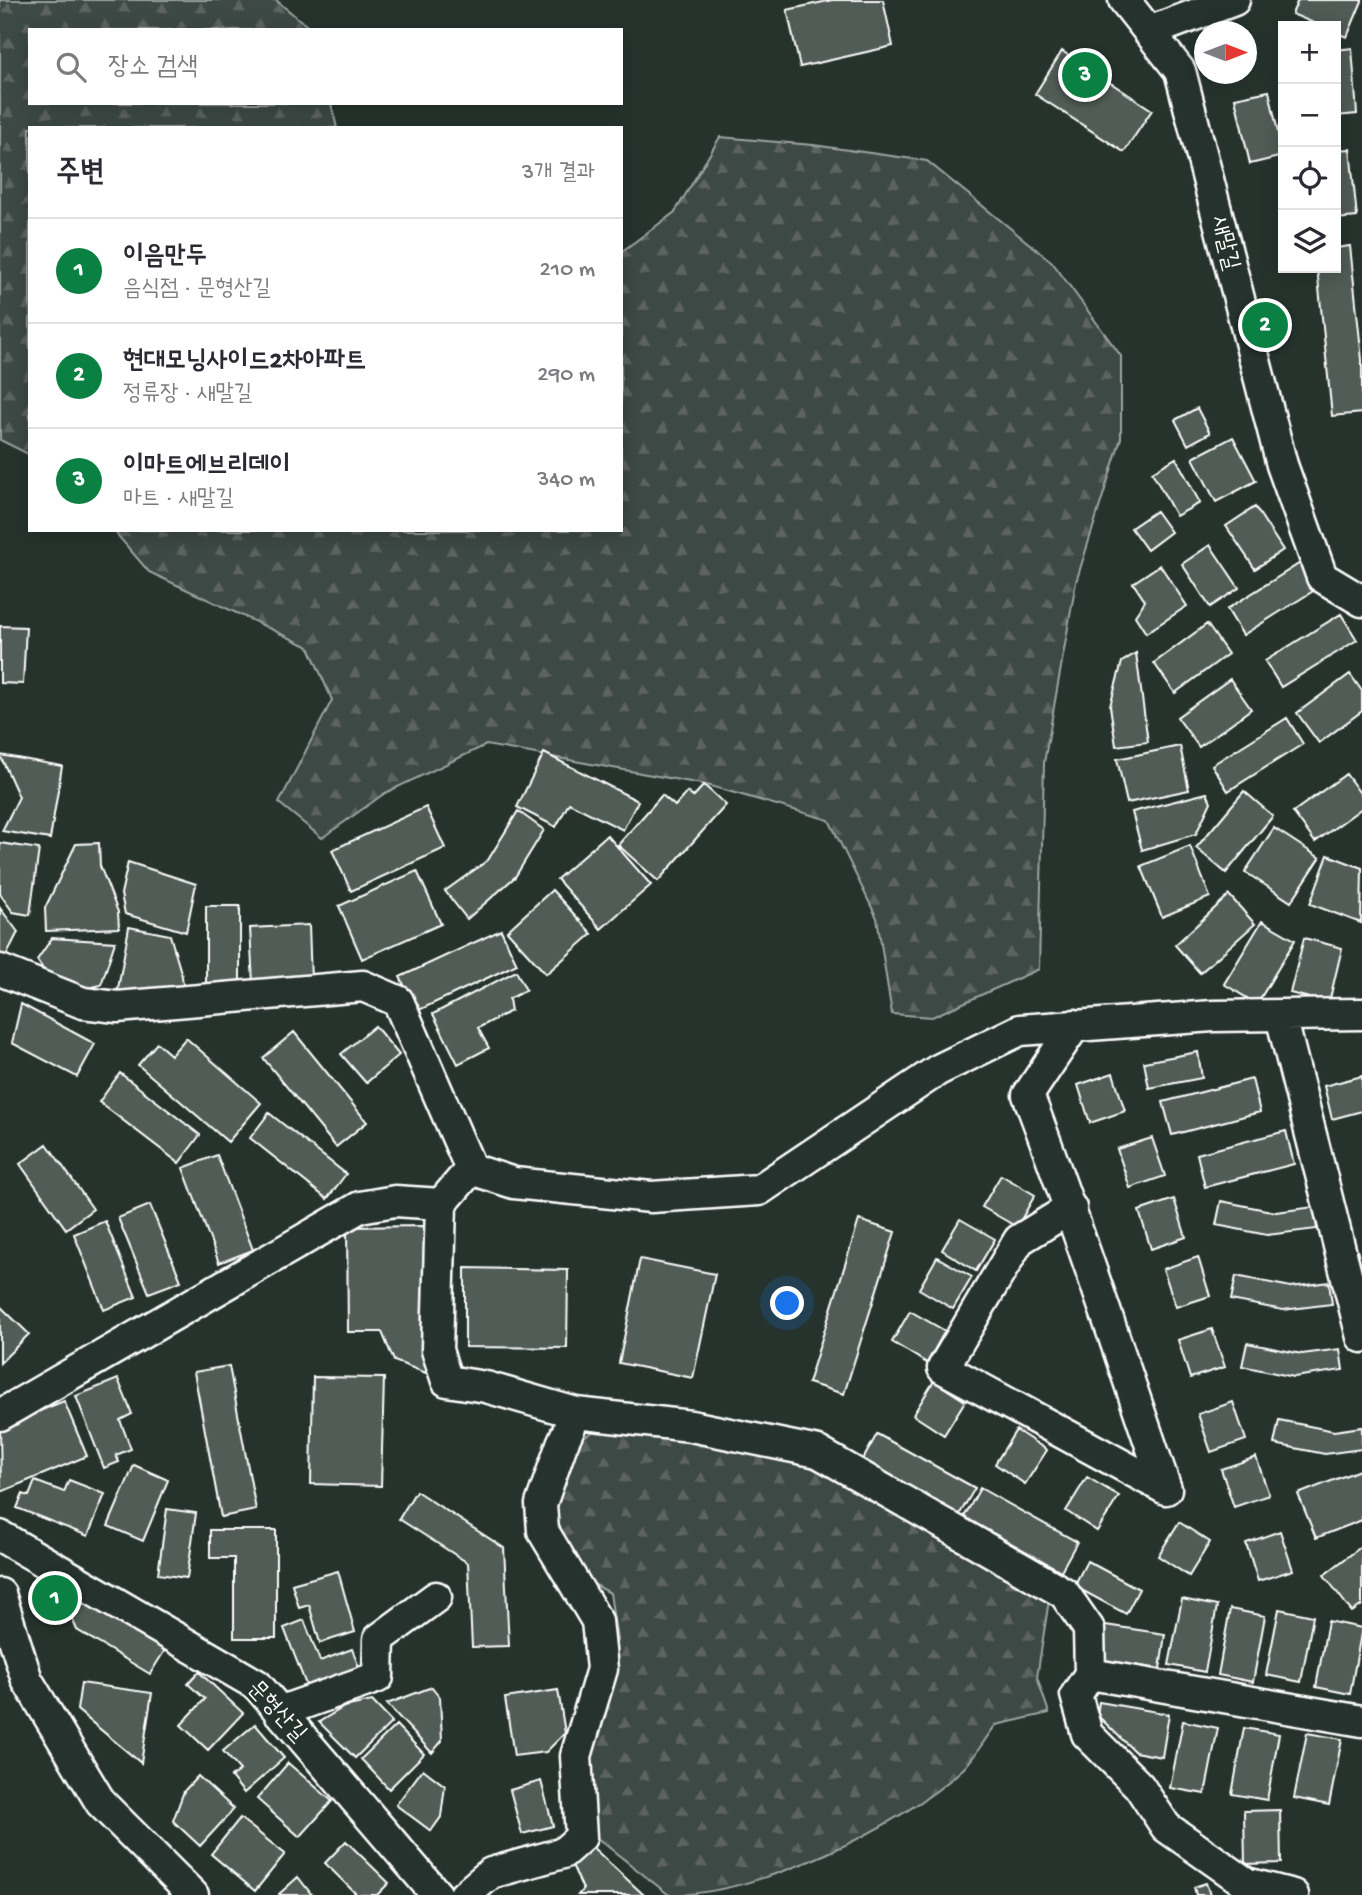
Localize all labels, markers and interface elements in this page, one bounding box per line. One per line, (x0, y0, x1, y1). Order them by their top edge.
north arrow (1194, 21, 1257, 84)
map controls (1278, 21, 1341, 273)
button: + (1278, 21, 1341, 84)
search box (28, 28, 623, 105)
icon: search (52, 48, 90, 86)
pin: 3 (1062, 49, 1108, 101)
text: 장소 검색 (108, 53, 198, 84)
button: − (1278, 84, 1341, 147)
button: locate (1278, 147, 1341, 210)
text: 주변 (56, 157, 104, 192)
text: 3개 결과 (522, 160, 595, 187)
button: layers (1278, 210, 1341, 273)
street label: 새말길 (1204, 213, 1244, 273)
text: 이음만두 (123, 242, 207, 273)
text: 1 (74, 257, 84, 284)
text: 210 m (540, 257, 595, 284)
text: 음식점 · 문형산길 (123, 276, 271, 303)
pin: 2 (1242, 299, 1288, 351)
text: 현대모닝사이드2차아파트 (123, 347, 366, 378)
text: 2 (73, 362, 85, 389)
text: 290 m (537, 362, 595, 389)
text: 정류장 · 새말길 (123, 381, 252, 408)
text: 이마트에브리데이 (123, 452, 290, 483)
text: 3 (73, 467, 85, 494)
text: 340 m (537, 467, 595, 494)
text: 마트 · 새말길 (123, 486, 234, 513)
your location (770, 1286, 804, 1320)
pin: 1 (32, 1572, 78, 1624)
street label: 문형산길 (241, 1676, 311, 1748)

